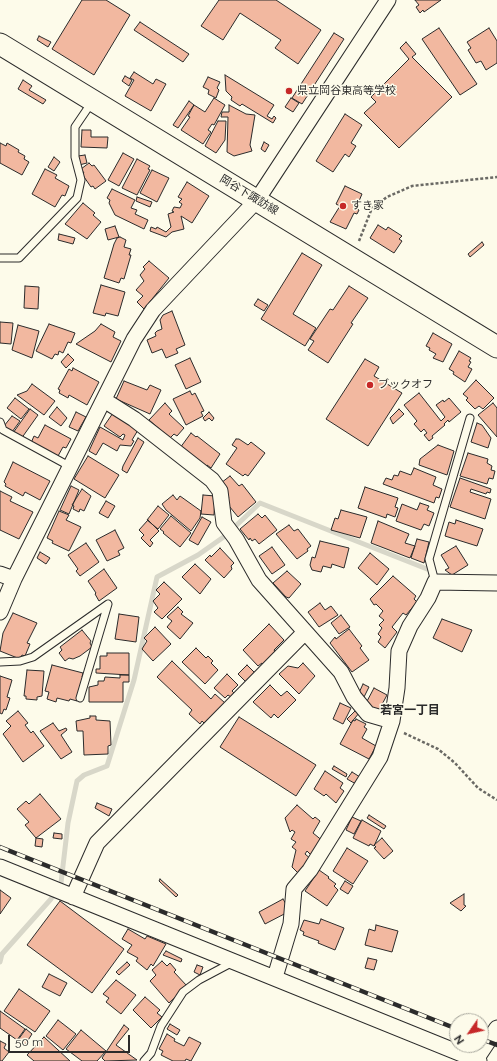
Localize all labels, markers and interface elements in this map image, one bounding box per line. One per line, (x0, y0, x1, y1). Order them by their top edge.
place label: 県立岡谷東高等学校 (297, 84, 396, 98)
marker: 県立岡谷東高等学校 (284, 86, 294, 96)
street label: 岡谷下諏訪線 (217, 172, 281, 218)
place label: すき家 (351, 199, 384, 213)
marker: すき家 (338, 201, 348, 211)
place label: ブックオフ (378, 378, 433, 392)
marker: ブックオフ (365, 380, 375, 390)
district label: 若宮一丁目 (380, 703, 440, 717)
north arrow (449, 1013, 489, 1053)
scale bar (10, 1027, 132, 1053)
text: N (452, 1032, 467, 1047)
text: 50 m (15, 1035, 43, 1049)

